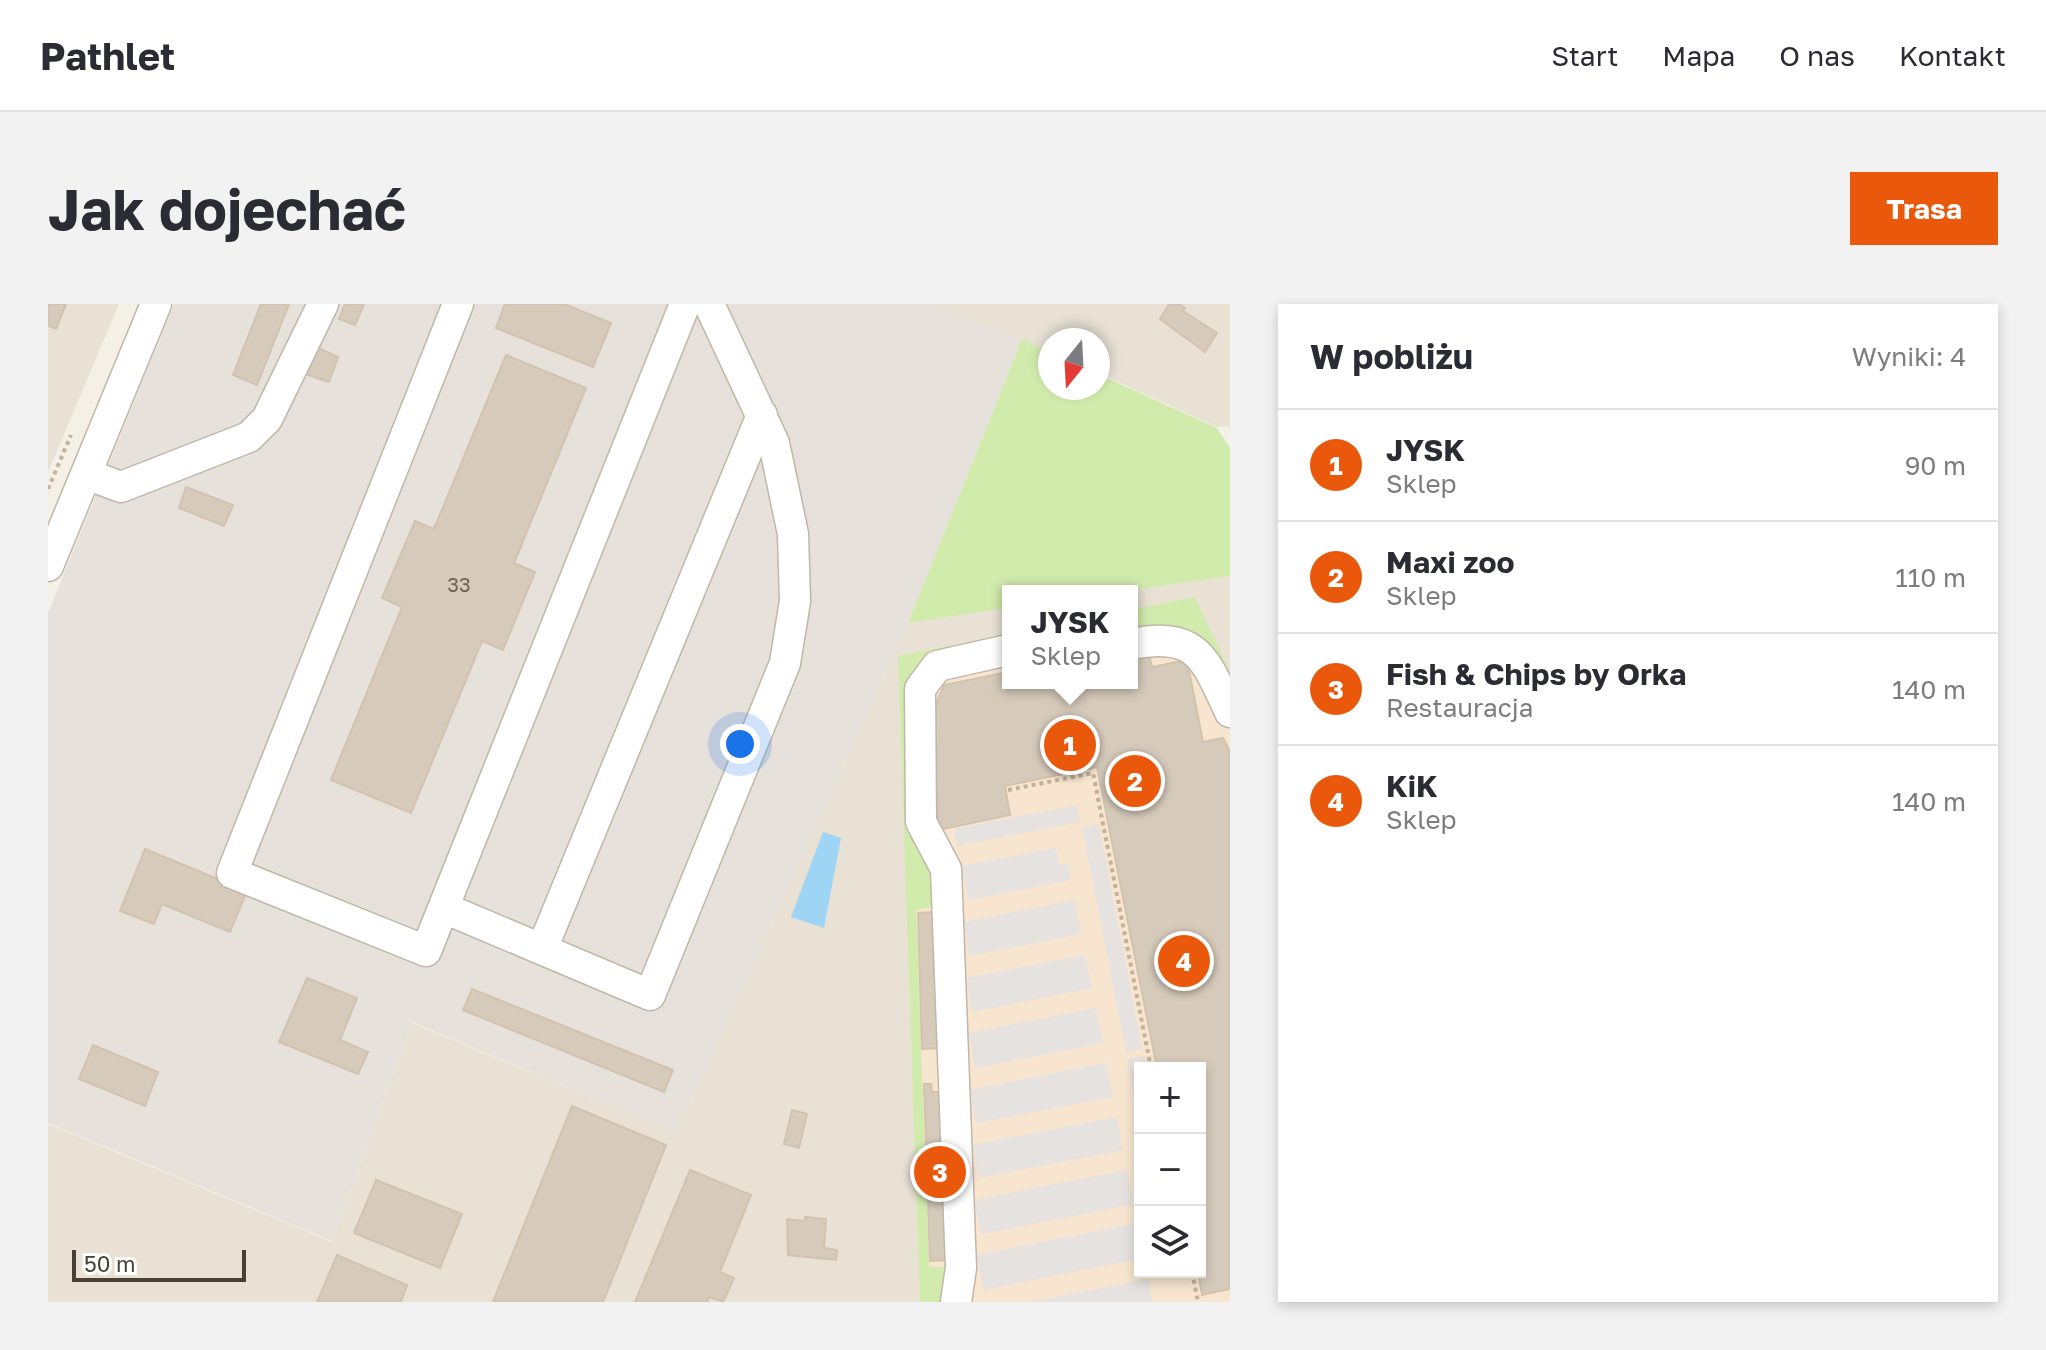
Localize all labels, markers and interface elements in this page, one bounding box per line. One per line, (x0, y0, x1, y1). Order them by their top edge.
text: Pathlet (40, 33, 175, 78)
text: Start (1551, 39, 1618, 72)
text: Mapa (1662, 39, 1735, 72)
text: O nas (1779, 39, 1855, 72)
text: Kontakt (1899, 39, 2006, 72)
button: Trasa (1850, 172, 1998, 245)
text: Jak dojechać (48, 175, 406, 242)
north arrow (1038, 328, 1110, 400)
text: W pobliżu (1310, 336, 1473, 376)
text: Wyniki: 4 (1852, 341, 1966, 372)
text: JYSK (1386, 432, 1465, 468)
text: 1 (1329, 450, 1343, 481)
text: 90 m (1905, 450, 1966, 481)
text: Sklep (1386, 468, 1456, 499)
text: Maxi zoo (1386, 544, 1514, 580)
text: 2 (1328, 562, 1344, 593)
text: 110 m (1895, 562, 1966, 593)
house number: 33 (447, 572, 471, 596)
text: Sklep (1386, 580, 1456, 611)
popup (1002, 585, 1138, 689)
text: JYSK (1030, 604, 1110, 640)
text: Sklep (1030, 640, 1101, 671)
text: Fish & Chips by Orka (1386, 656, 1686, 692)
text: 3 (1328, 674, 1344, 705)
text: 140 m (1892, 674, 1966, 705)
text: Restauracja (1386, 692, 1534, 723)
pin: 1 (1044, 715, 1096, 775)
your location (720, 724, 760, 764)
pin: 2 (1109, 751, 1161, 811)
text: KiK (1386, 768, 1438, 804)
text: 4 (1328, 786, 1344, 817)
text: 140 m (1892, 786, 1966, 817)
text: Sklep (1386, 804, 1456, 835)
pin: 4 (1158, 931, 1210, 991)
map controls (1134, 1062, 1206, 1278)
button: + (1134, 1062, 1206, 1134)
button: − (1134, 1134, 1206, 1206)
pin: 3 (914, 1142, 966, 1202)
button: layers (1134, 1206, 1206, 1278)
scale bar (72, 1246, 246, 1282)
text: 50 m (84, 1250, 135, 1277)

